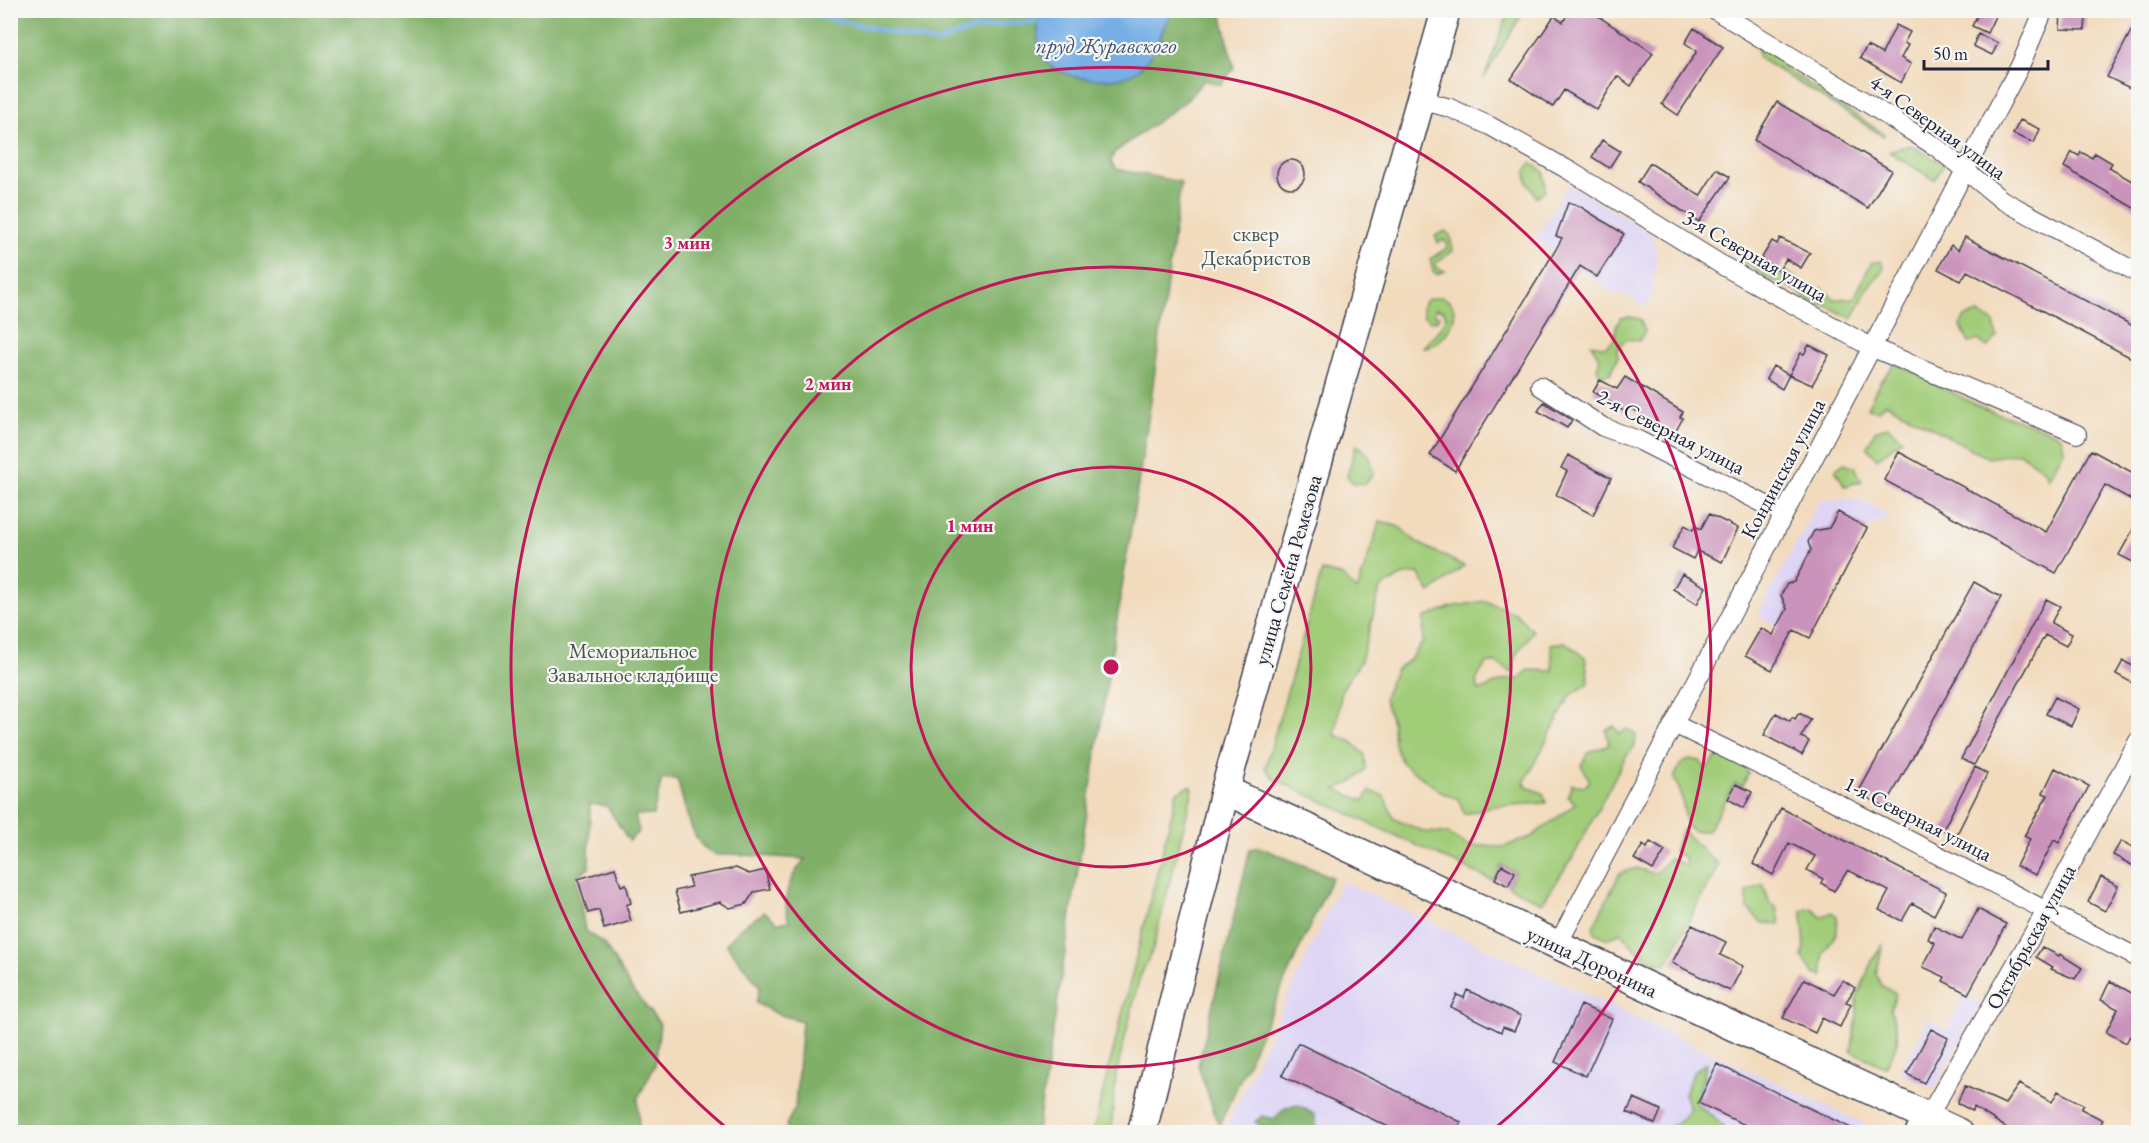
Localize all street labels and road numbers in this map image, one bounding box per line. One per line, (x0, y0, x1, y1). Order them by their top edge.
street label: 4-я Северная улица (1865, 68, 2012, 186)
street label: 3-я Северная улица (1678, 203, 1833, 308)
street label: 2-я Северная улица (1593, 383, 1750, 481)
street label: Кондинская улица (1734, 393, 1831, 544)
street label: улица Семёна Ремезова (1247, 471, 1328, 668)
street label: 1-я Северная улица (1840, 770, 1997, 868)
street label: Октябрьская улица (1980, 859, 2082, 1014)
street label: улица Доронина (1523, 920, 1662, 1004)

